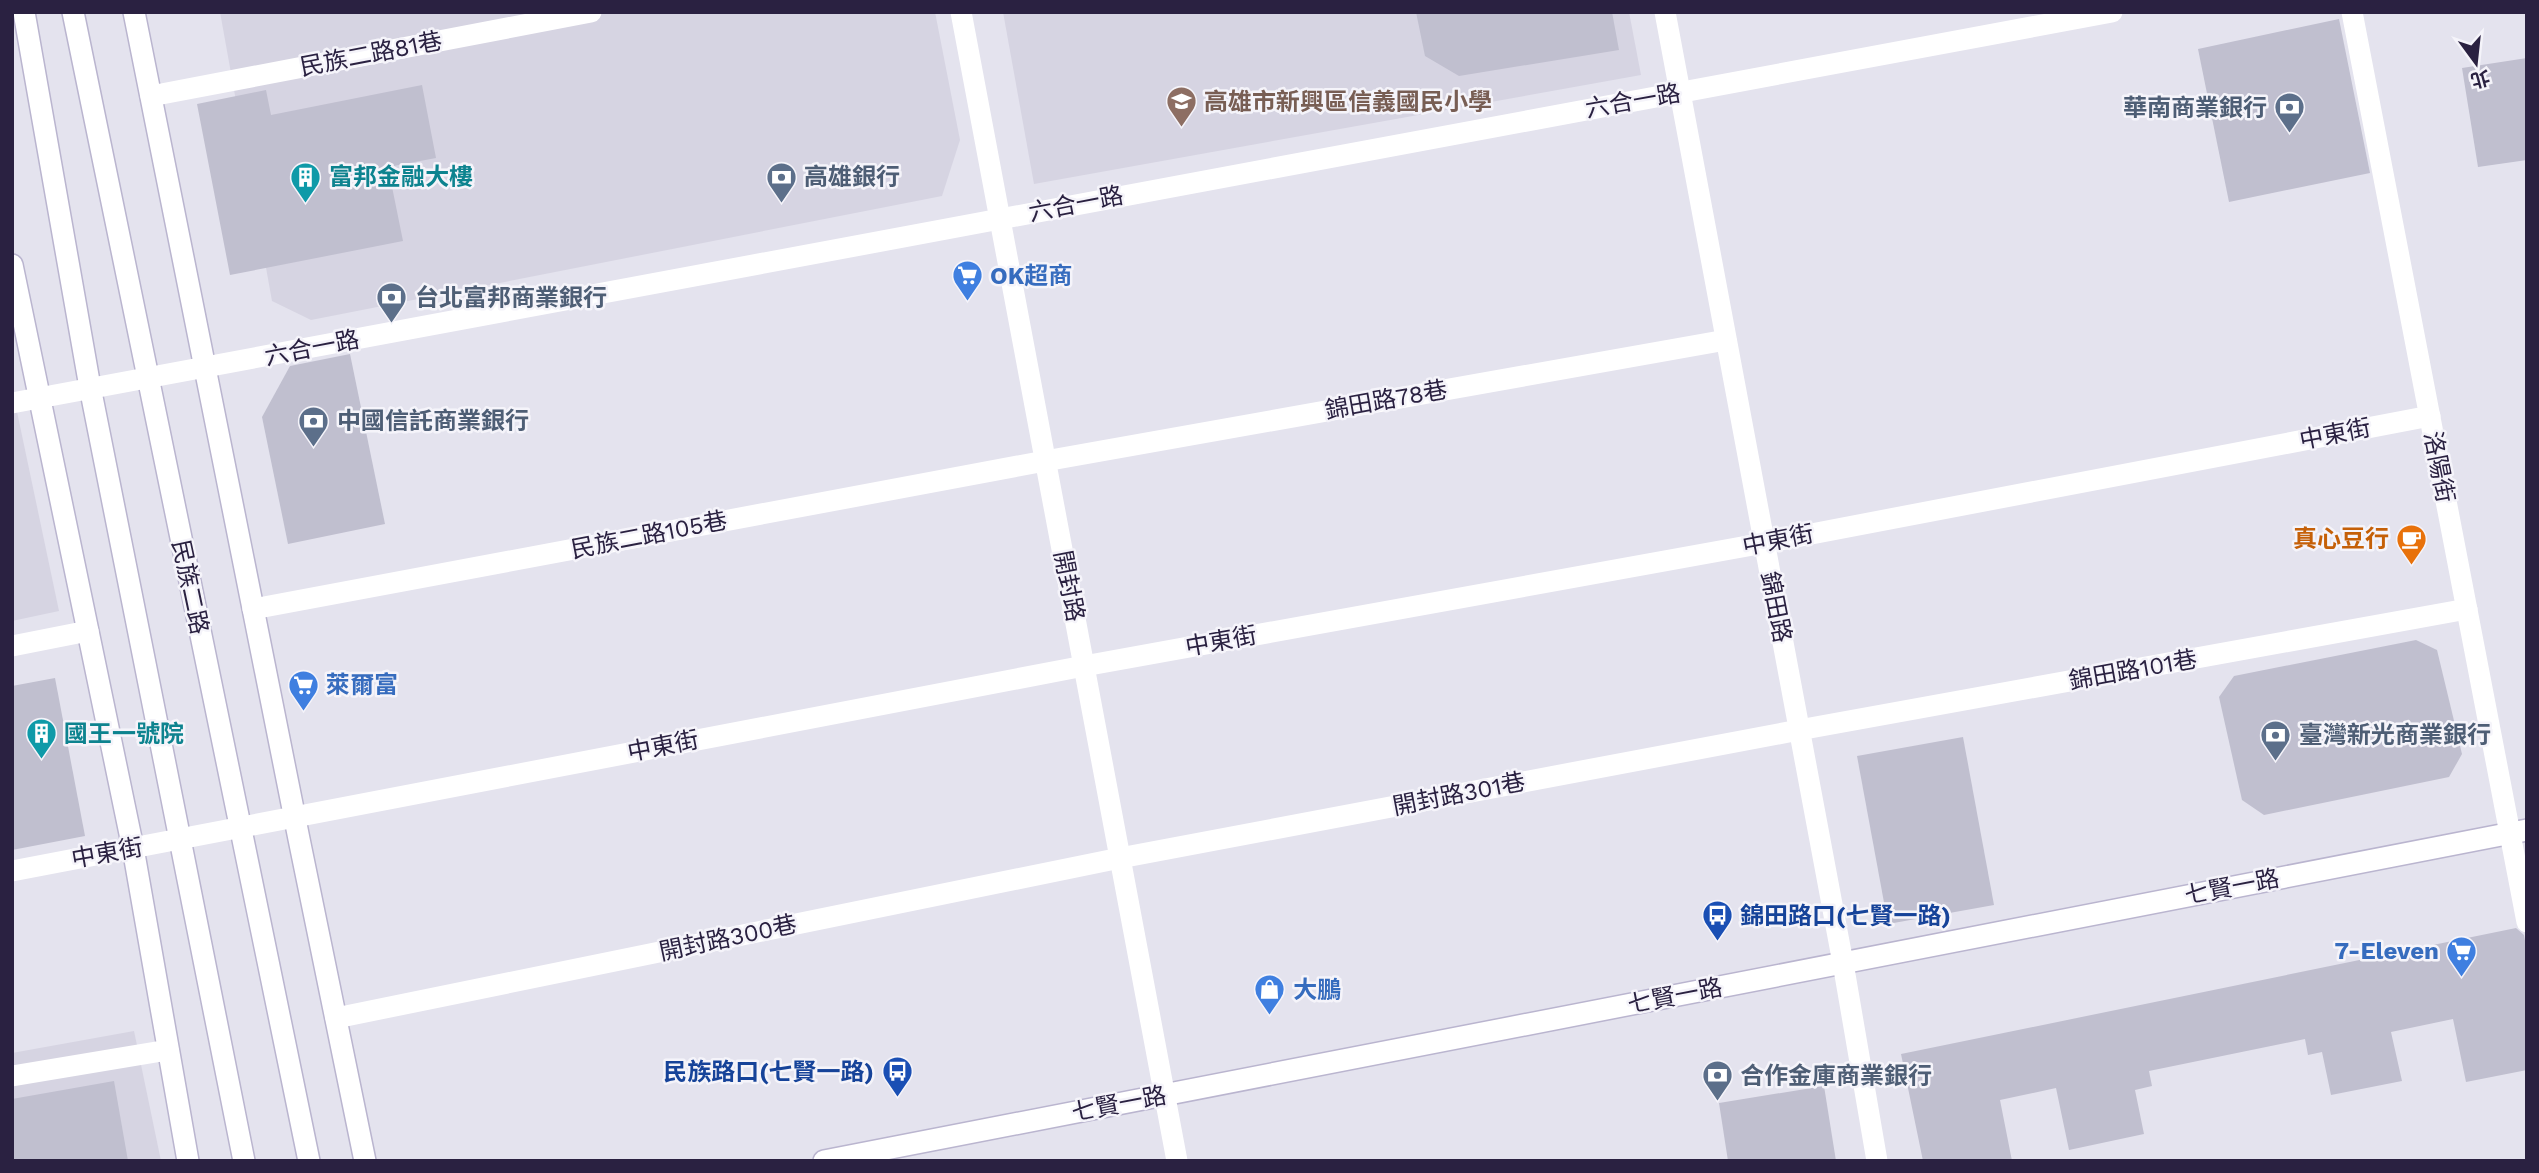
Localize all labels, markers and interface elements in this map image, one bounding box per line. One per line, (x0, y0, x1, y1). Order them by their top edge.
street label: 民族二路81巷 (298, 27, 444, 81)
north arrow (2441, 28, 2511, 98)
text: 北 (2468, 65, 2492, 93)
street label: 六合一路 (1583, 79, 1683, 123)
school or university icon: 高雄市新興區信義國民小學 (1164, 85, 1198, 129)
place label: 高雄市新興區信義國民小學 (1204, 88, 1492, 116)
bank icon: 華南商業銀行 (2273, 91, 2307, 135)
place label: 華南商業銀行 (2123, 94, 2267, 122)
building icon: 富邦金融大樓 (289, 160, 323, 204)
bank icon: 高雄銀行 (764, 160, 798, 204)
place label: 富邦金融大樓 (329, 163, 473, 191)
place label: 高雄銀行 (804, 163, 900, 191)
street label: 六合一路 (1026, 181, 1126, 227)
supermarket icon: OK超商 (950, 259, 984, 303)
place label: OK超商 (990, 262, 1072, 290)
bank icon: 台北富邦商業銀行 (375, 281, 409, 325)
place label: 台北富邦商業銀行 (415, 284, 607, 312)
street label: 六合一路 (262, 325, 362, 371)
street label: 錦田路78巷 (1323, 375, 1449, 425)
bank icon: 中國信託商業銀行 (297, 404, 331, 448)
place label: 中國信託商業銀行 (337, 407, 529, 435)
street label: 中東街 (2297, 413, 2373, 455)
street label: 洛陽街 (2418, 429, 2460, 505)
street label: 民族二路105巷 (569, 506, 729, 564)
street label: 中東街 (1740, 519, 1816, 561)
cafe icon: 真心豆行 (2395, 522, 2429, 566)
place label: 真心豆行 (2293, 525, 2389, 553)
street label: 民族二路 (166, 537, 214, 637)
street label: 開封路 (1048, 548, 1090, 624)
street label: 錦田路 (1755, 569, 1797, 645)
street label: 中東街 (1183, 621, 1259, 661)
street label: 錦田路101巷 (2067, 645, 2199, 695)
supermarket icon: 萊爾富 (286, 668, 320, 712)
place label: 萊爾富 (326, 671, 398, 699)
building icon: 國王一號院 (24, 717, 58, 761)
bank icon: 臺灣新光商業銀行 (2259, 718, 2293, 762)
place label: 國王一號院 (64, 720, 184, 748)
place label: 臺灣新光商業銀行 (2299, 721, 2491, 749)
street label: 中東街 (625, 725, 701, 767)
street label: 開封路301巷 (1390, 767, 1528, 821)
street label: 中東街 (69, 833, 145, 873)
street label: 七賢一路 (2182, 864, 2282, 910)
bus stop icon: 錦田路口(七賢一路) (1700, 899, 1734, 943)
place label: 錦田路口(七賢一路) (1740, 902, 1951, 930)
street label: 開封路300巷 (657, 910, 799, 966)
supermarket icon: 7-Eleven (2445, 934, 2479, 978)
place label: 7-Eleven (2335, 937, 2439, 965)
shop icon: 大鵬 (1253, 973, 1287, 1017)
street label: 七賢一路 (1625, 973, 1725, 1019)
place label: 大鵬 (1293, 976, 1341, 1004)
bus stop icon: 民族路口(七賢一路) (880, 1055, 914, 1099)
place label: 民族路口(七賢一路) (663, 1058, 874, 1086)
bank icon: 合作金庫商業銀行 (1700, 1059, 1734, 1103)
place label: 合作金庫商業銀行 (1740, 1062, 1932, 1090)
street label: 七賢一路 (1069, 1081, 1169, 1127)

